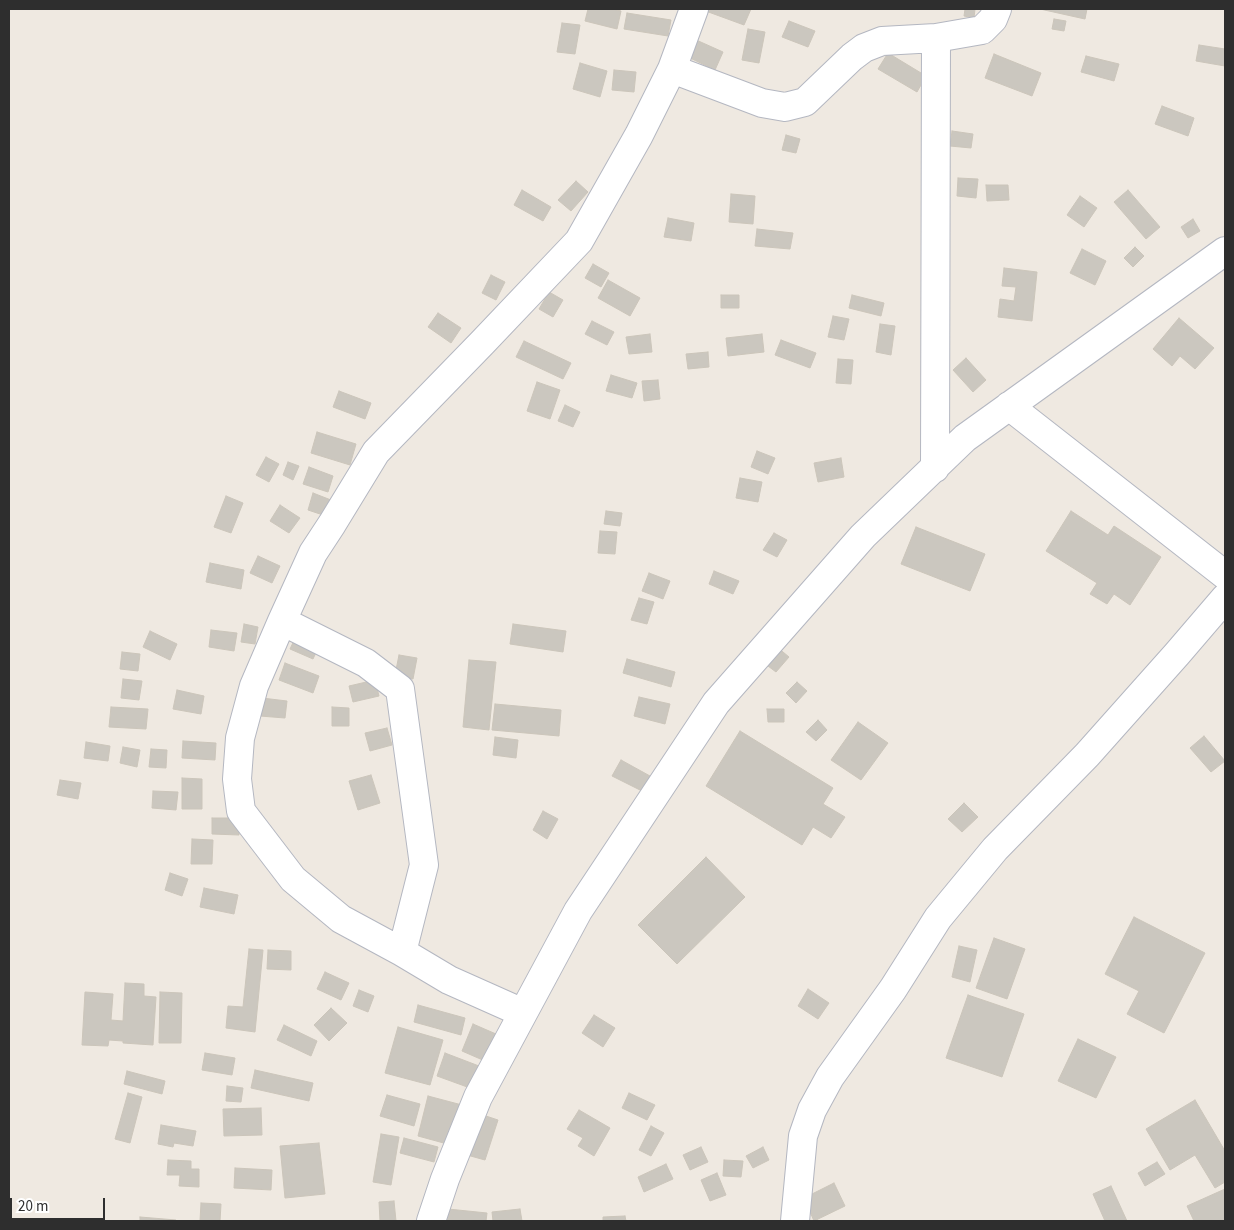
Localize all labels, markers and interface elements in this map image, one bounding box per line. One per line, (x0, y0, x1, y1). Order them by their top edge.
scale bar (12, 1188, 108, 1220)
text: 20 m (18, 1196, 48, 1217)

